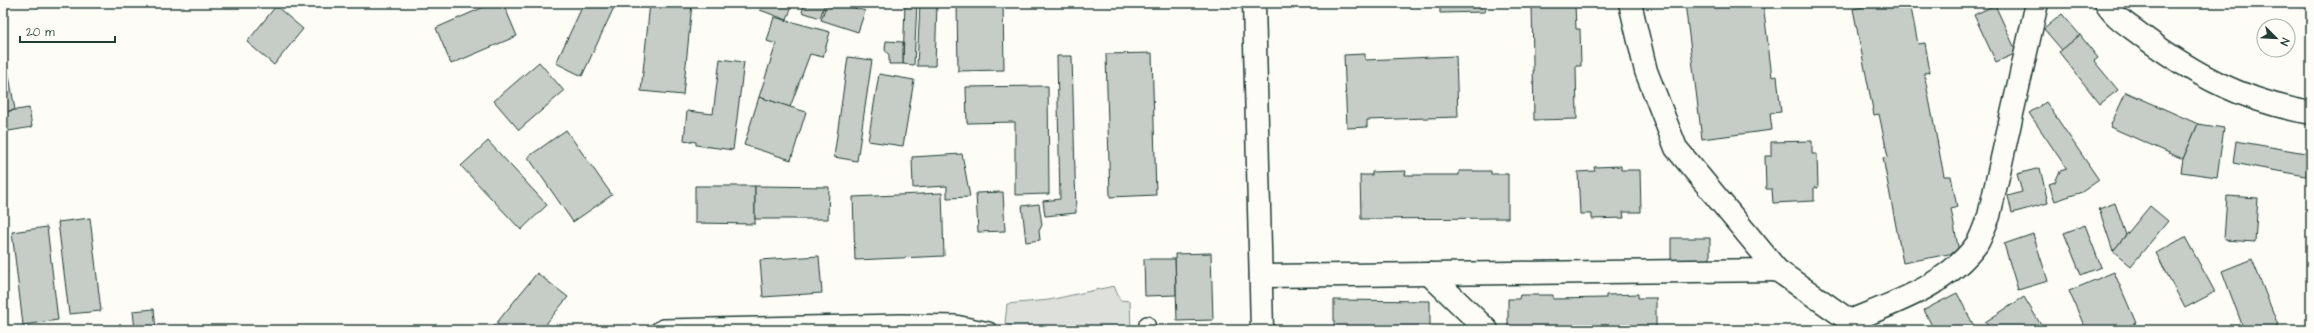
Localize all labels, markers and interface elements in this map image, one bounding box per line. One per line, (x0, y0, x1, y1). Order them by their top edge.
scale bar (20, 18, 115, 44)
north arrow (2256, 18, 2296, 58)
text: 20 m (26, 24, 55, 41)
text: N (2276, 36, 2293, 48)

